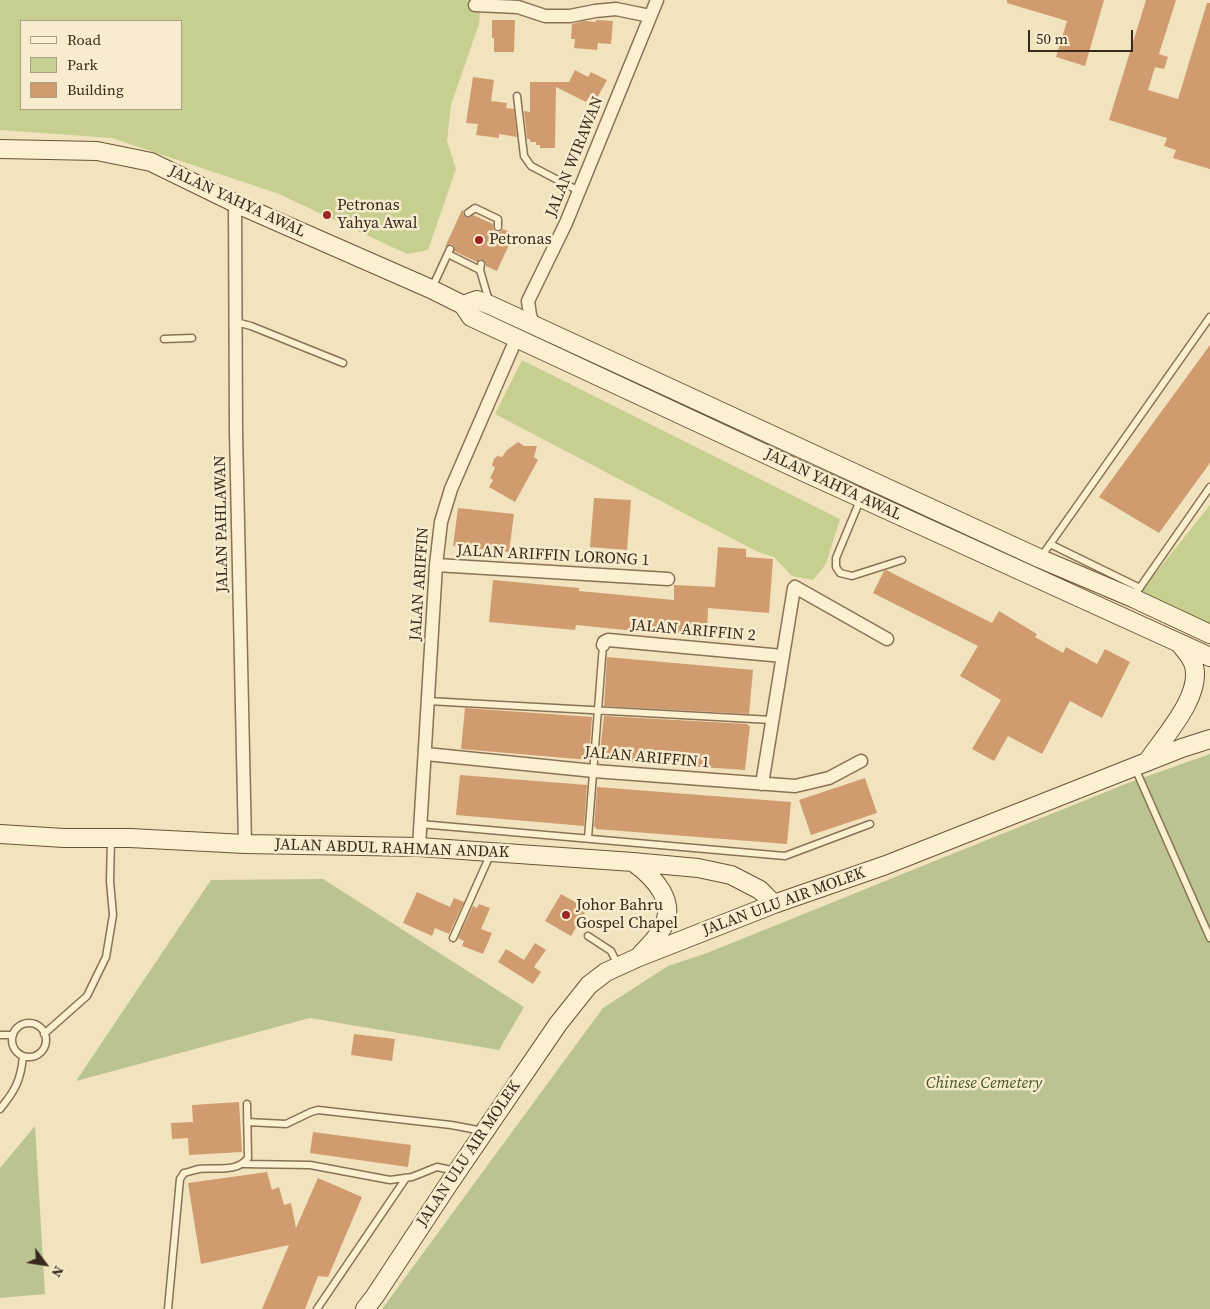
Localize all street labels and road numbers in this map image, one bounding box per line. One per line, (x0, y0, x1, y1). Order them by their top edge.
street label: JALAN WIRAWAN (542, 94, 608, 220)
street label: JALAN YAHYA AWAL (166, 162, 308, 242)
street label: JALAN YAHYA AWAL (762, 445, 904, 525)
street label: JALAN PAHLAWAN (211, 455, 233, 593)
street label: JALAN ARIFFIN (406, 526, 434, 642)
street label: JALAN ARIFFIN LORONG 1 (456, 541, 650, 571)
street label: JALAN ARIFFIN 2 (630, 616, 756, 646)
street label: JALAN ARIFFIN 1 (584, 743, 710, 773)
street label: JALAN ABDUL RAHMAN ANDAK (274, 835, 510, 863)
street label: JALAN ULU AIR MOLEK (700, 864, 868, 940)
street label: JALAN ULU AIR MOLEK (413, 1077, 525, 1231)

